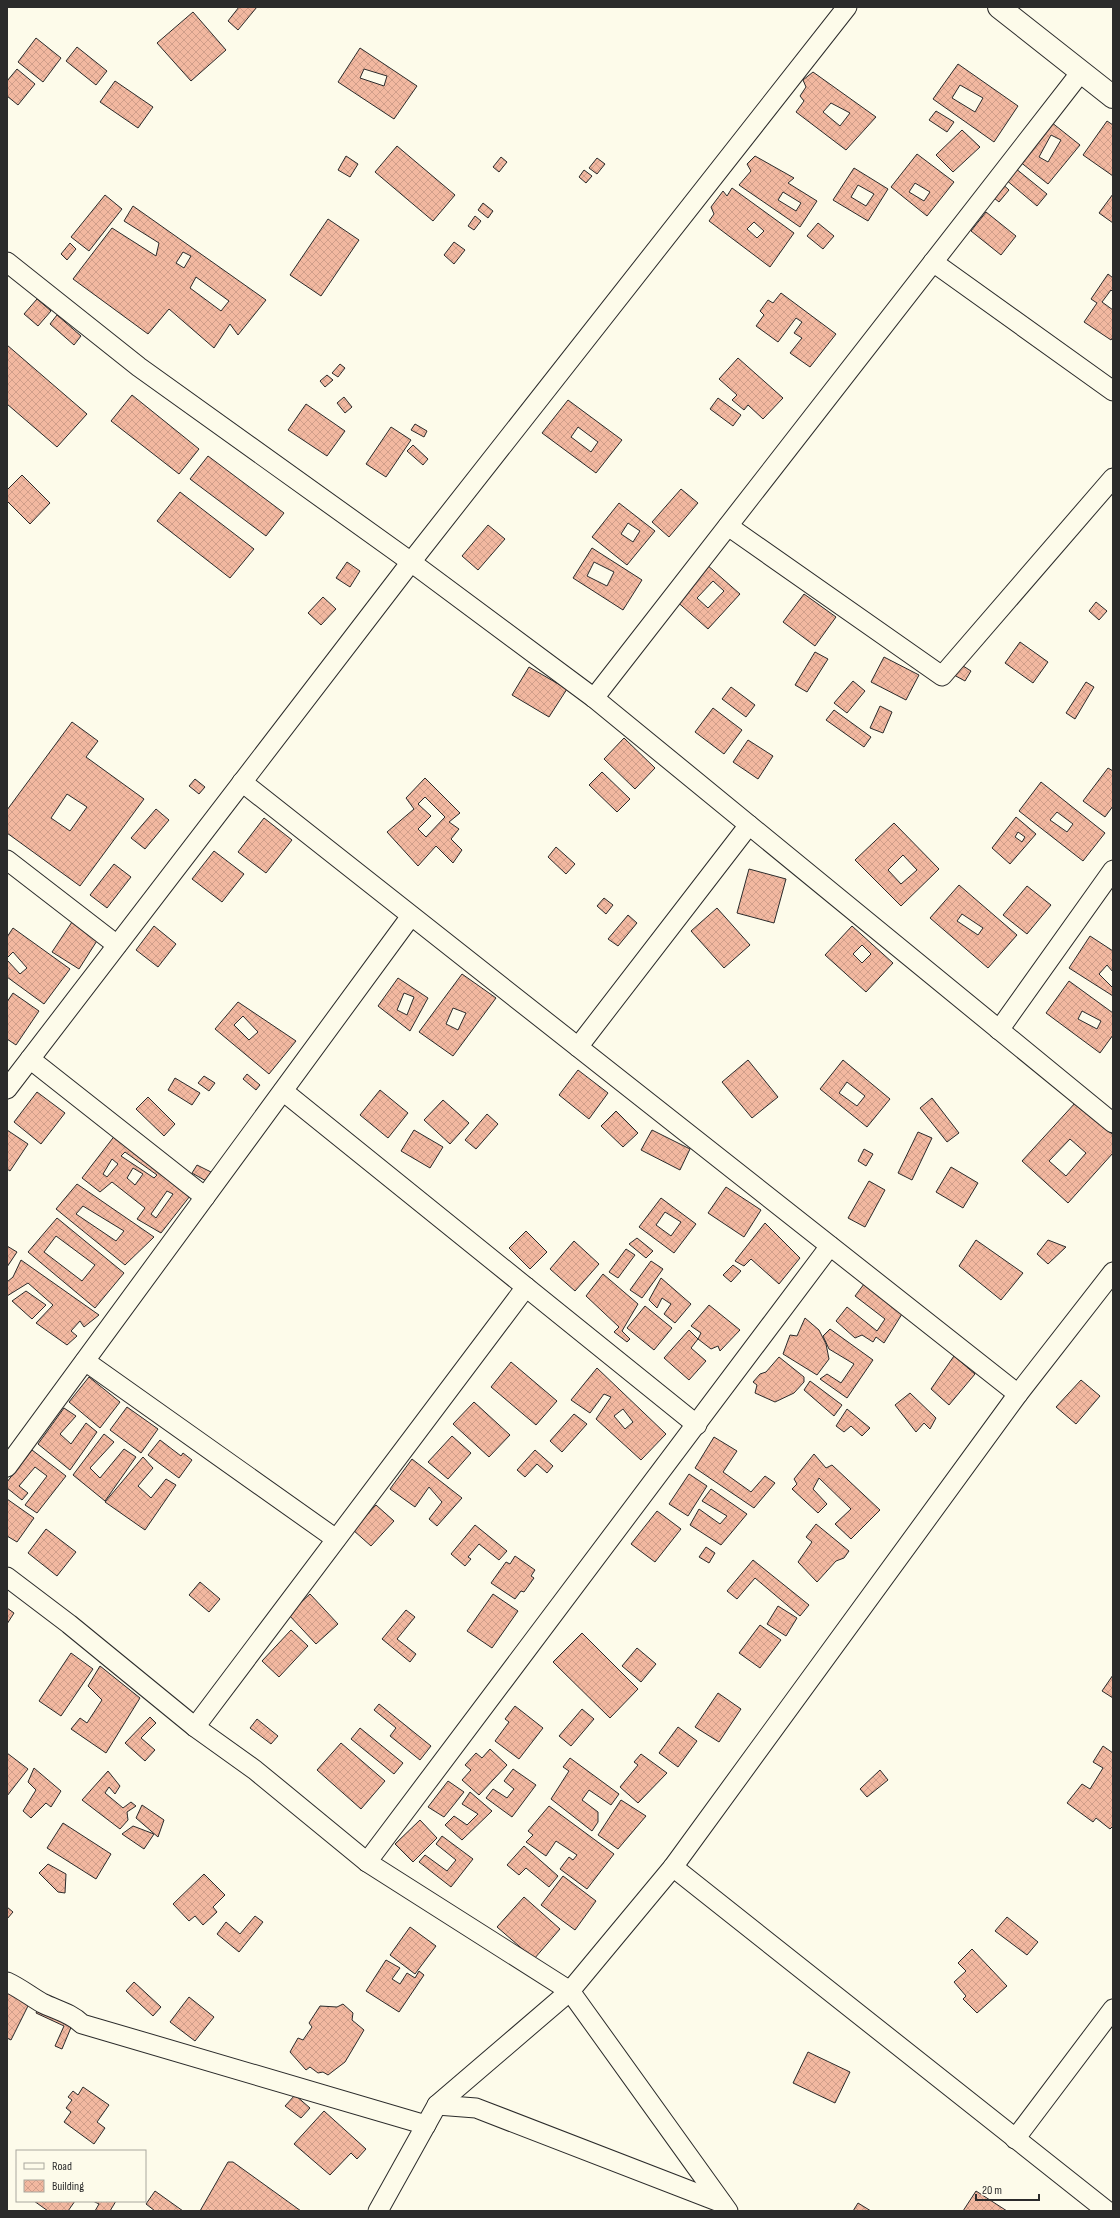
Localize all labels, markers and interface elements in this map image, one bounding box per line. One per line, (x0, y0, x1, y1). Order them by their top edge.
legend (16, 2150, 146, 2202)
text: Road (52, 2159, 72, 2174)
scale bar (976, 2176, 1039, 2202)
text: Building (52, 2179, 84, 2194)
text: 20 m (982, 2183, 1002, 2198)

